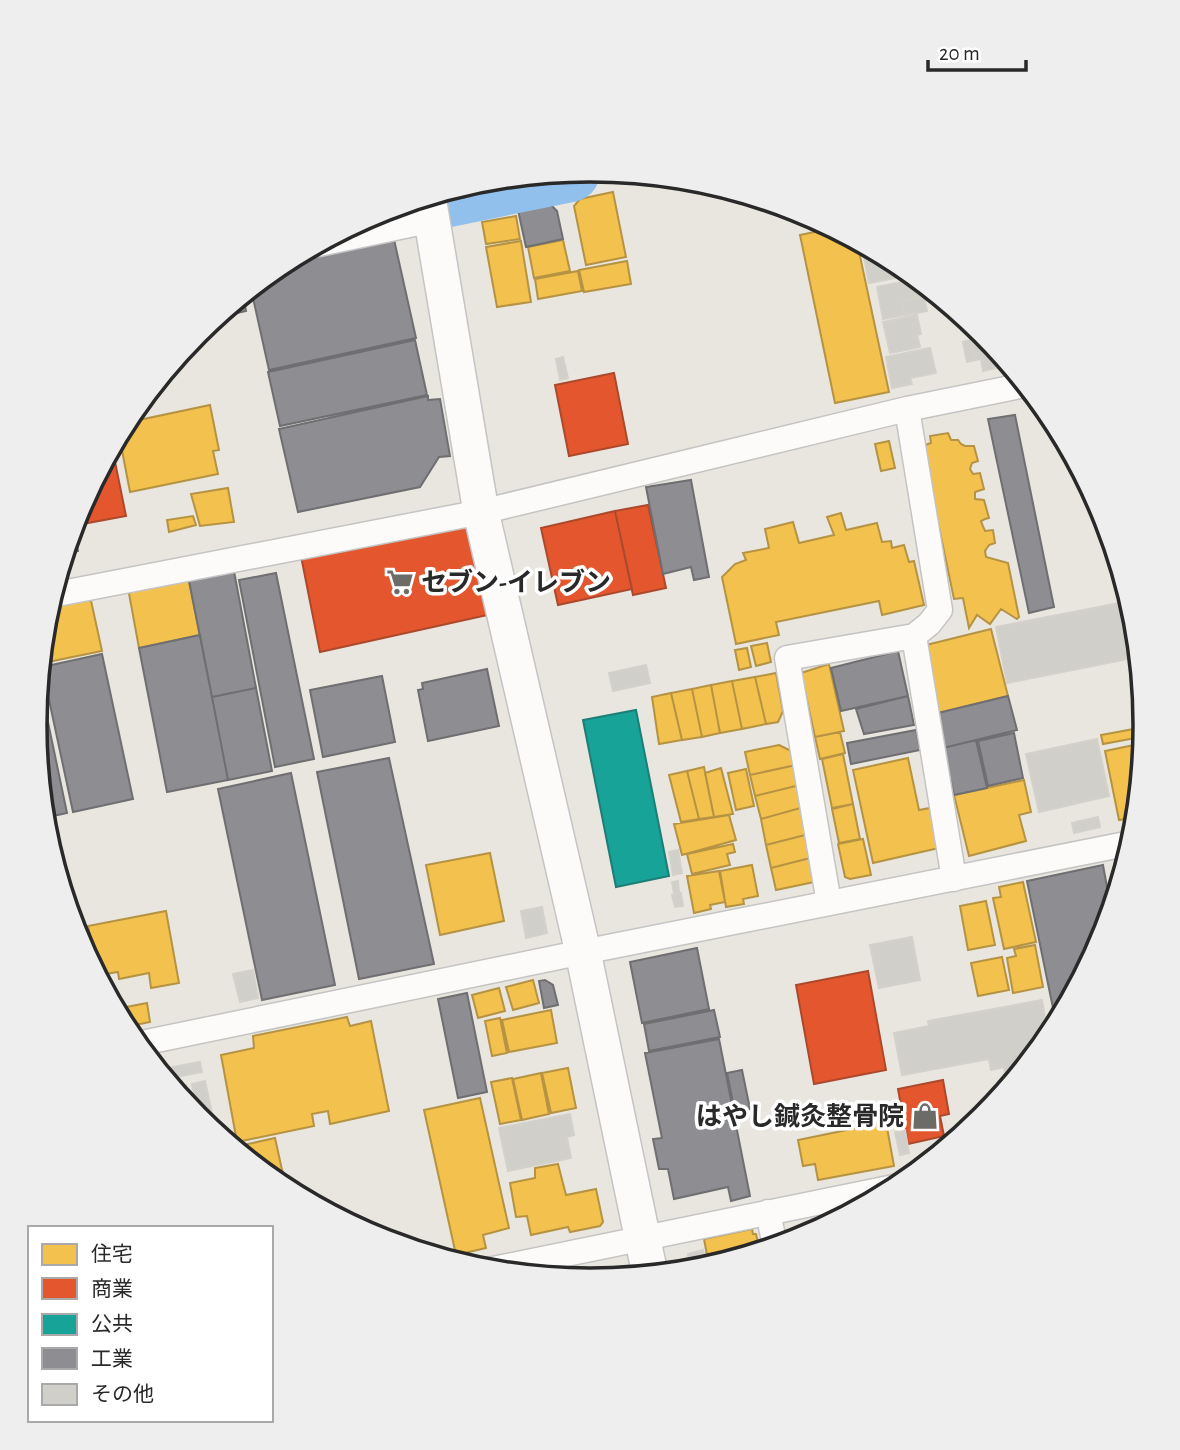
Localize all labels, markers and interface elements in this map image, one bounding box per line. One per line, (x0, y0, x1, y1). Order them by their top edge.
scale bar (928, 28, 1026, 72)
text: 20 m (939, 43, 980, 64)
supermarket icon: セブン-イレブン (385, 567, 415, 597)
place label: セブン-イレブン (421, 568, 611, 596)
shop icon: はやし鍼灸整骨院 (910, 1101, 940, 1131)
place label: はやし鍼灸整骨院 (696, 1102, 904, 1130)
legend (28, 1226, 273, 1422)
text: 住宅 (91, 1243, 133, 1265)
text: 商業 (91, 1278, 133, 1300)
text: 公共 (91, 1313, 133, 1335)
text: 工業 (91, 1348, 133, 1370)
text: その他 (91, 1383, 154, 1405)

